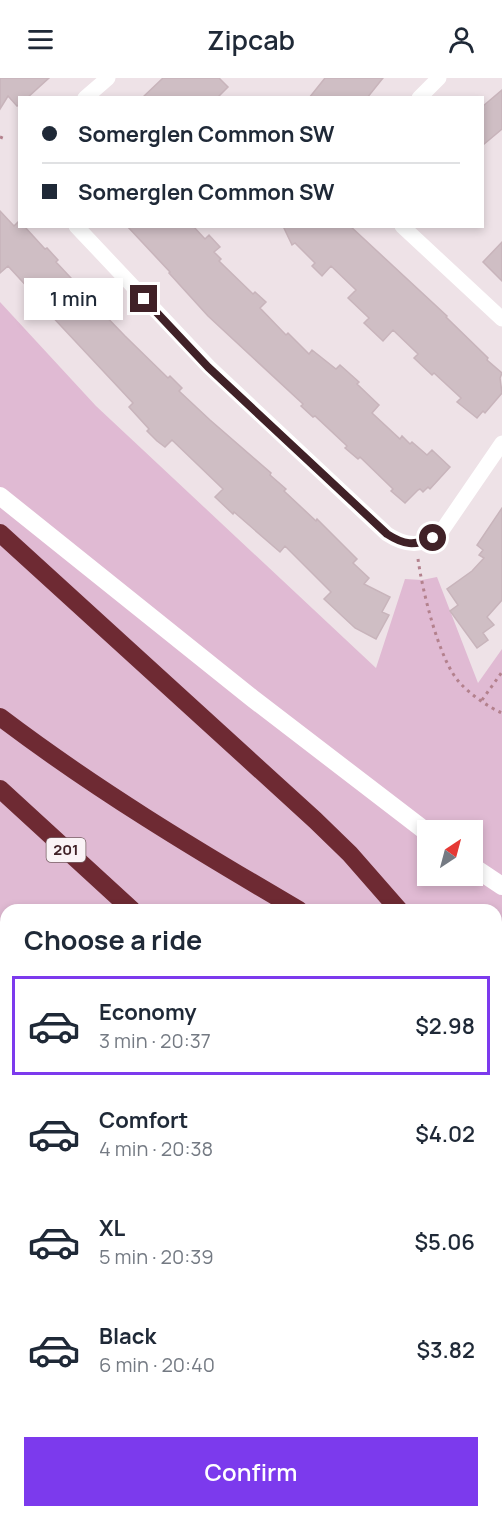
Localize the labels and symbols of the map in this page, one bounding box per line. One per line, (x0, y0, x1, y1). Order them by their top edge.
callout: 1 min (24, 278, 123, 320)
route end (130, 285, 157, 312)
route start (419, 524, 446, 551)
north arrow (417, 820, 483, 886)
road number: 201 (46, 838, 86, 862)

